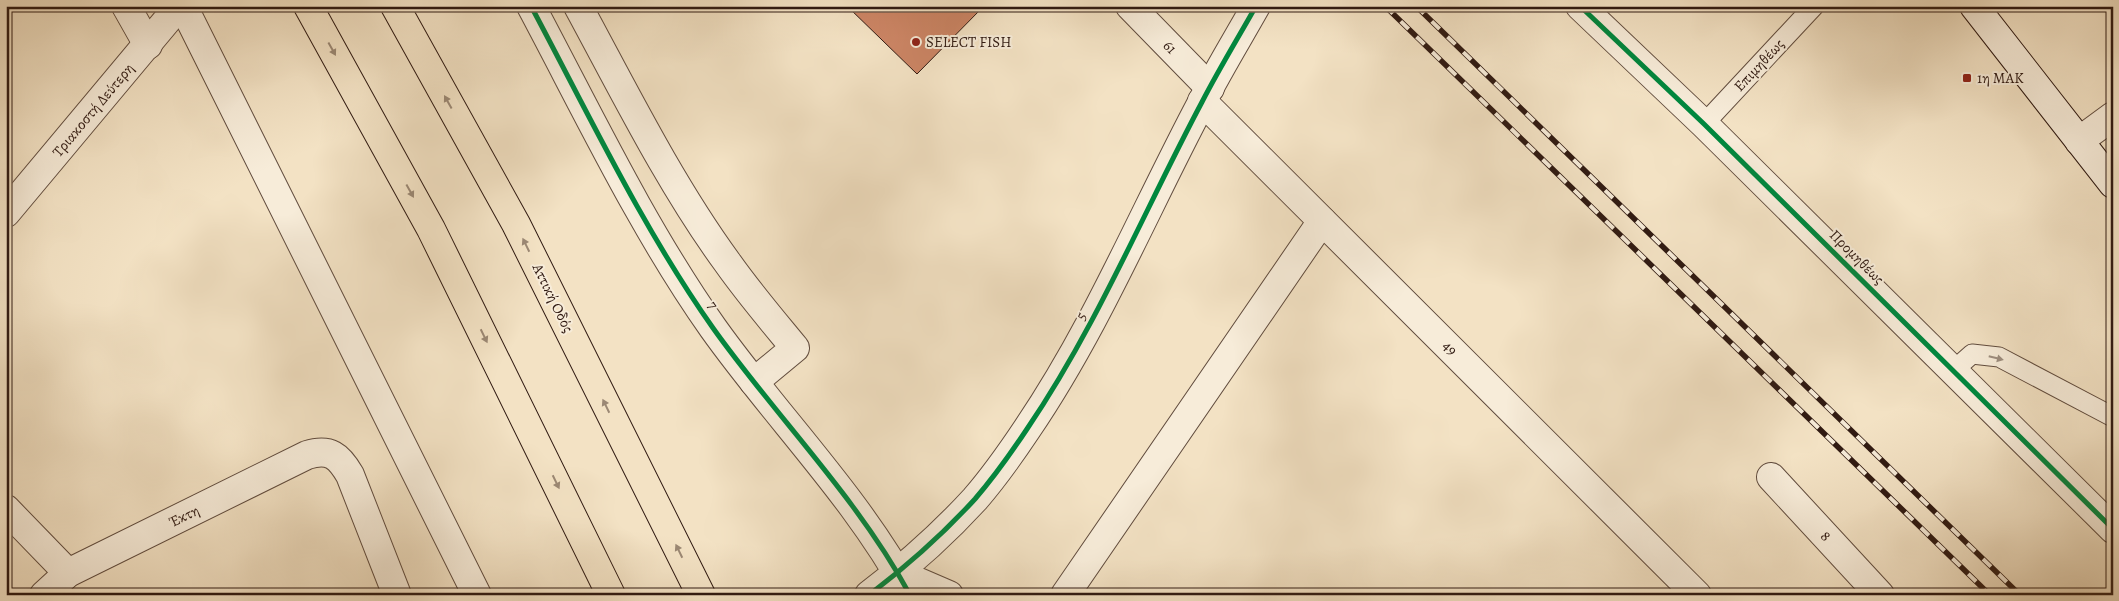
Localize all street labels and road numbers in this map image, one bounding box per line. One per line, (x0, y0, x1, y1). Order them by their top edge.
street label: Επιμηθέως (1729, 34, 1789, 96)
street label: 61 (1159, 36, 1181, 58)
street label: Τριακοστή Δεύτερη (48, 59, 138, 161)
street label: Προμηθέως (1825, 225, 1889, 289)
street label: Αττική Οδός (527, 259, 578, 336)
street label: 7 (703, 297, 723, 314)
street label: 5 (1071, 308, 1091, 324)
street label: 49 (1438, 336, 1462, 360)
street label: Έκτη (165, 500, 203, 532)
street label: 8 (1816, 527, 1836, 545)

